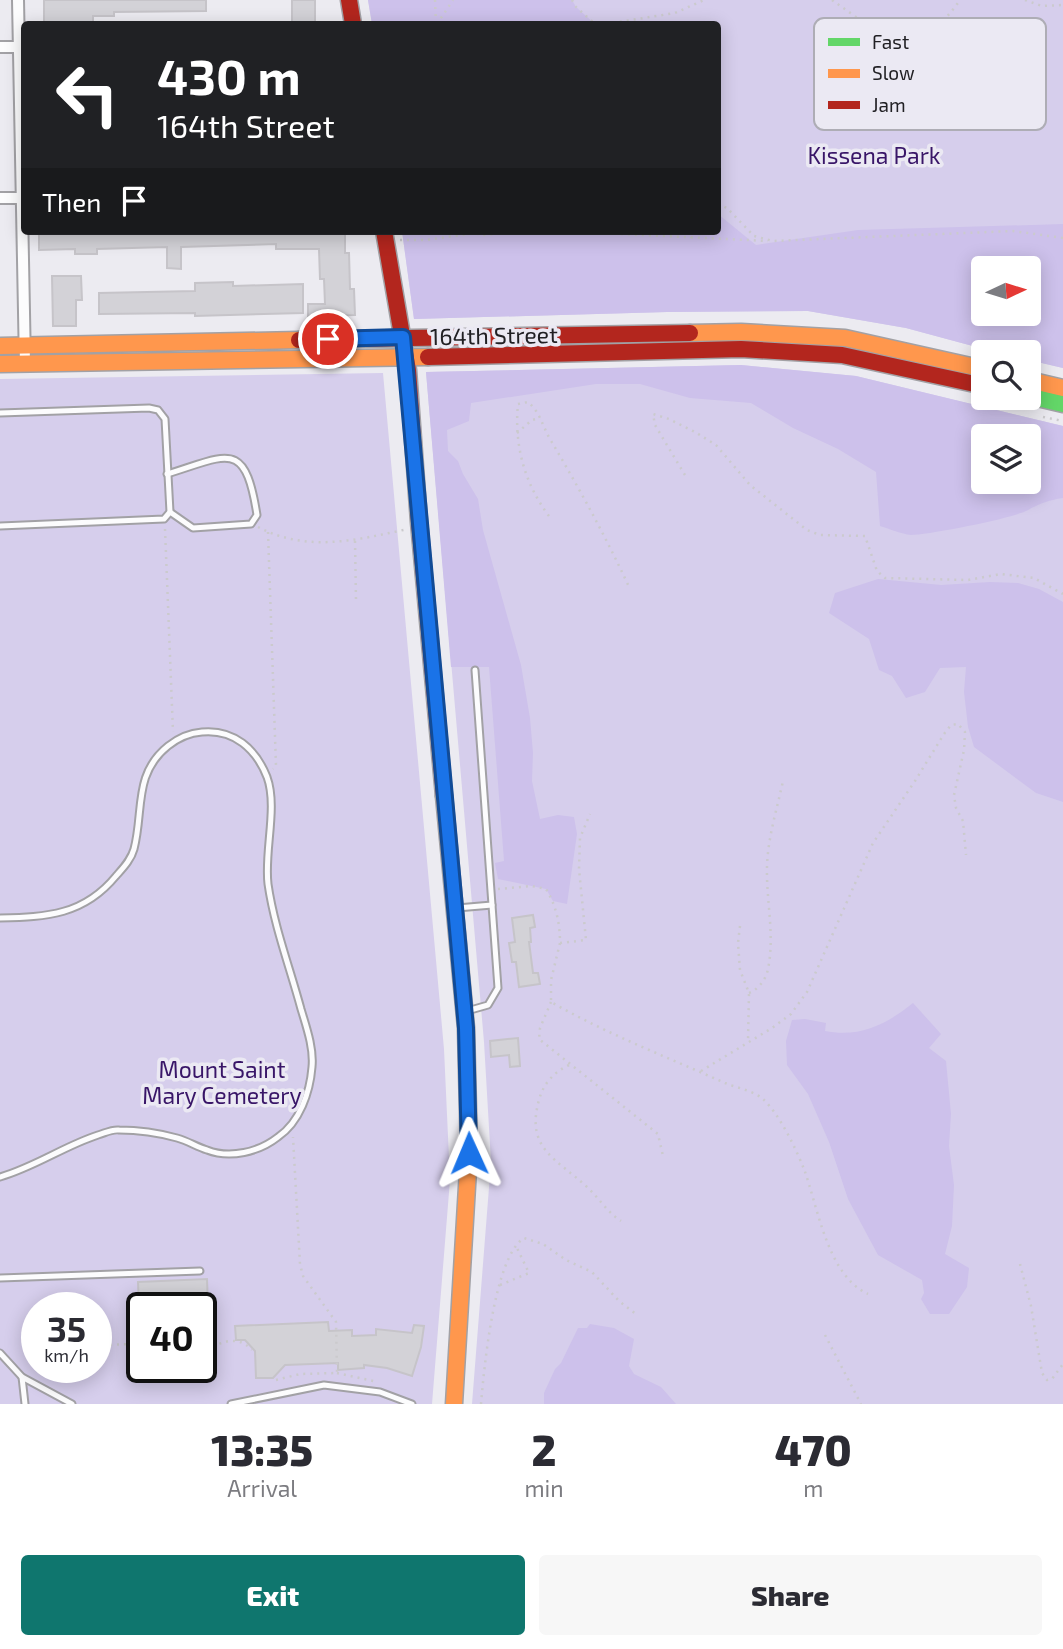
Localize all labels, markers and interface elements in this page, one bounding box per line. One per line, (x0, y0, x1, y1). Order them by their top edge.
legend (814, 18, 1046, 130)
text: Fast (872, 30, 909, 53)
text: 430 m (157, 46, 301, 105)
icon: left (42, 49, 133, 140)
text: Slow (872, 61, 915, 84)
text: Jam (872, 93, 906, 116)
text: 164th Street (157, 106, 335, 144)
park label: Kissena Park (807, 141, 941, 169)
icon: arrive (115, 182, 153, 220)
text: Then (42, 186, 101, 217)
north arrow (971, 256, 1041, 326)
map controls (971, 256, 1041, 494)
pin (298, 309, 358, 369)
icon: arrive (309, 320, 347, 358)
street label: 164th Street (430, 320, 558, 350)
button: search (971, 340, 1041, 410)
button: layers (971, 424, 1041, 494)
park label: Mount Saint Mary Cemetery (142, 1055, 302, 1109)
position arrow (432, 1116, 506, 1190)
speed limit sign: 40 (126, 1292, 217, 1383)
text: 35 (47, 1307, 86, 1349)
text: km/h (44, 1344, 89, 1366)
text: 13:35 (211, 1424, 313, 1474)
text: 2 (532, 1424, 556, 1474)
text: 470 (775, 1424, 852, 1474)
text: Arrival (227, 1474, 297, 1502)
text: min (524, 1474, 564, 1502)
text: m (803, 1474, 823, 1502)
button: Exit (21, 1555, 525, 1635)
button: Share (539, 1555, 1042, 1635)

